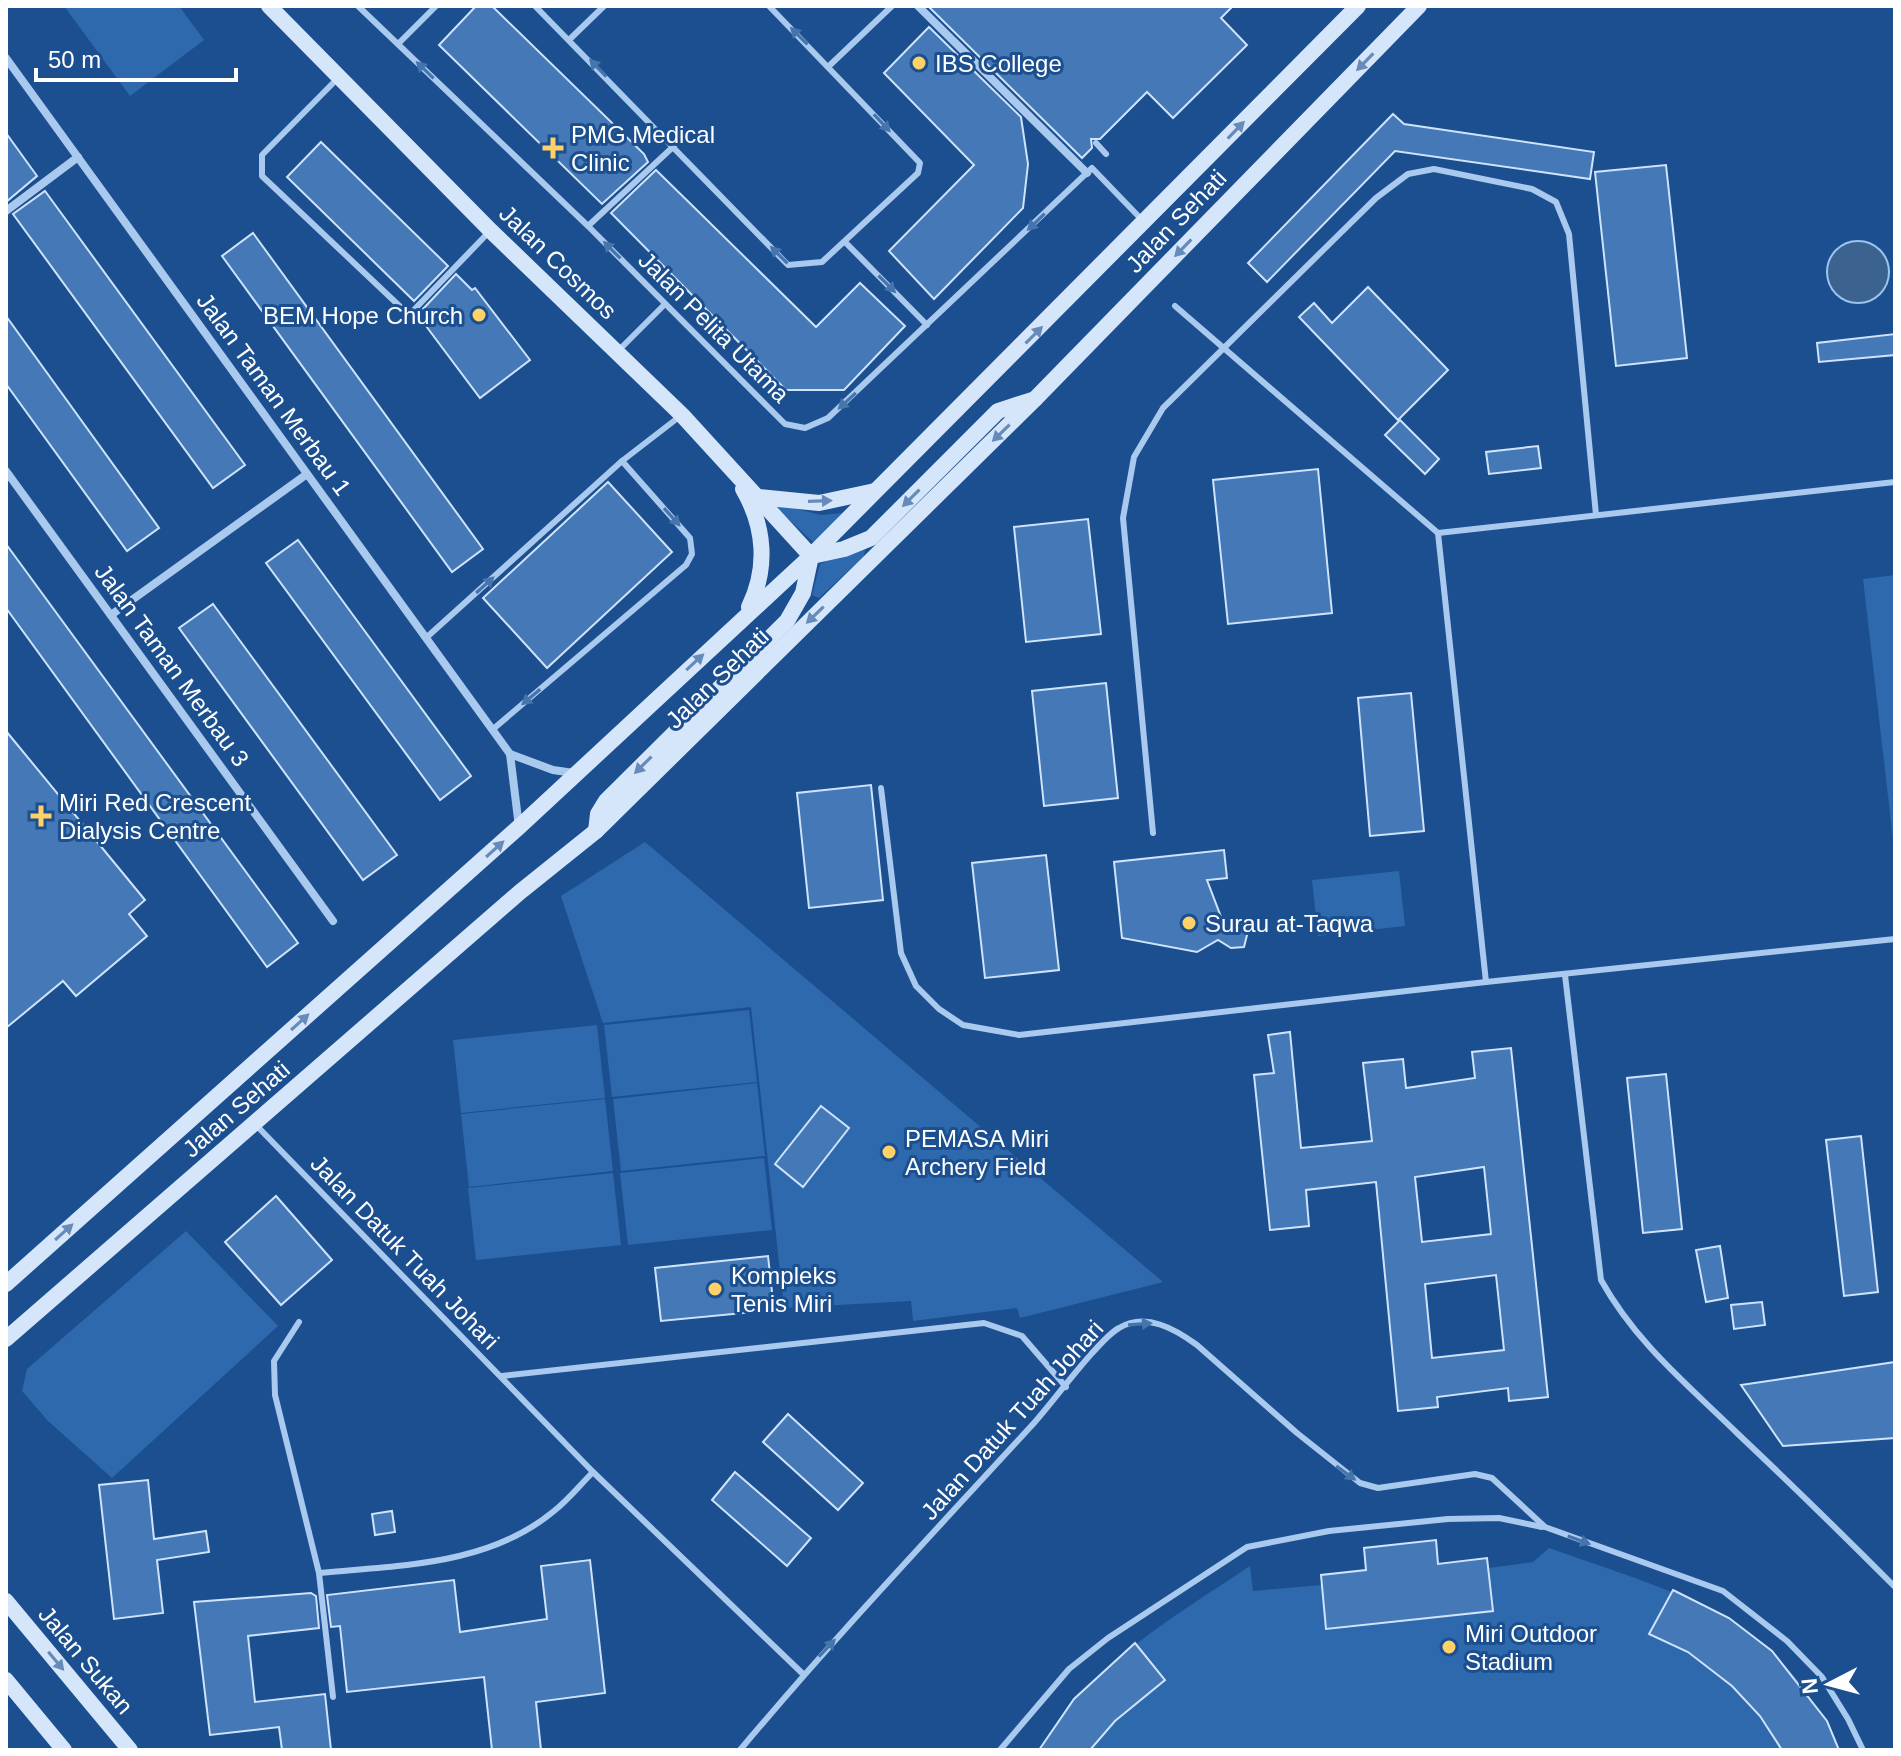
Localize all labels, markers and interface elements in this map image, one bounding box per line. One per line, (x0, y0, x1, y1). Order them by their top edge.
one-way arrow (790, 27, 809, 46)
scale bar (36, 32, 236, 82)
text: 50 m (48, 46, 101, 73)
place label: IBS College (935, 50, 1062, 77)
one-way arrow (1356, 52, 1375, 71)
marker: IBS College (910, 54, 928, 72)
one-way arrow (589, 59, 608, 78)
one-way arrow (416, 61, 435, 79)
one-way arrow (873, 113, 891, 132)
place label: PMG Medical Clinic (571, 121, 715, 176)
one-way arrow (1227, 121, 1245, 140)
marker: PMG Medical Clinic (542, 137, 564, 159)
street label: Jalan Sehati (1120, 164, 1232, 278)
street label: Jalan Cosmos (494, 199, 622, 325)
one-way arrow (1027, 212, 1046, 230)
one-way arrow (1175, 238, 1193, 257)
one-way arrow (603, 241, 622, 260)
street label: Jalan Pelita Utama (633, 246, 795, 408)
one-way arrow (770, 246, 789, 265)
one-way arrow (877, 274, 895, 293)
street label: Jalan Taman Merbau 1 (191, 287, 357, 501)
place label: BEM Hope Church (263, 302, 463, 329)
marker: BEM Hope Church (470, 306, 488, 324)
one-way arrow (1024, 326, 1043, 345)
one-way arrow (838, 391, 857, 409)
one-way arrow (992, 423, 1011, 442)
one-way arrow (902, 488, 921, 506)
one-way arrow (808, 495, 833, 508)
one-way arrow (663, 507, 680, 527)
street label: Jalan Taman Merbau 3 (89, 558, 255, 772)
one-way arrow (475, 576, 494, 594)
one-way arrow (806, 605, 825, 624)
street label: Jalan Sehati (660, 622, 774, 734)
one-way arrow (686, 654, 705, 672)
one-way arrow (521, 688, 541, 705)
one-way arrow (634, 755, 653, 773)
place label: Miri Red Crescent Dialysis Centre (59, 789, 251, 844)
marker: Miri Red Crescent Dialysis Centre (30, 805, 52, 827)
one-way arrow (484, 841, 504, 858)
place label: Surau at-Taqwa (1205, 910, 1374, 937)
marker: Surau at-Taqwa (1180, 914, 1198, 932)
one-way arrow (290, 1014, 310, 1031)
street label: Jalan Sehati (177, 1055, 295, 1163)
place label: PEMASA Miri Archery Field (905, 1125, 1049, 1180)
marker: PEMASA Miri Archery Field (880, 1143, 898, 1161)
street label: Jalan Datuk Tuah Johari (305, 1150, 505, 1354)
one-way arrow (54, 1224, 74, 1241)
place label: Kompleks Tenis Miri (731, 1262, 836, 1317)
marker: Kompleks Tenis Miri (706, 1280, 724, 1298)
street label: Jalan Datuk Tuah Johari (915, 1315, 1109, 1525)
one-way arrow (1128, 1317, 1153, 1330)
one-way arrow (1336, 1465, 1357, 1480)
one-way arrow (1567, 1534, 1591, 1547)
street label: Jalan Sukan (33, 1601, 139, 1719)
place label: Miri Outdoor Stadium (1465, 1620, 1597, 1675)
marker: Miri Outdoor Stadium (1440, 1638, 1458, 1656)
one-way arrow (818, 1639, 836, 1658)
north arrow (1789, 1644, 1869, 1724)
one-way arrow (47, 1651, 64, 1671)
text: N (1796, 1677, 1823, 1695)

